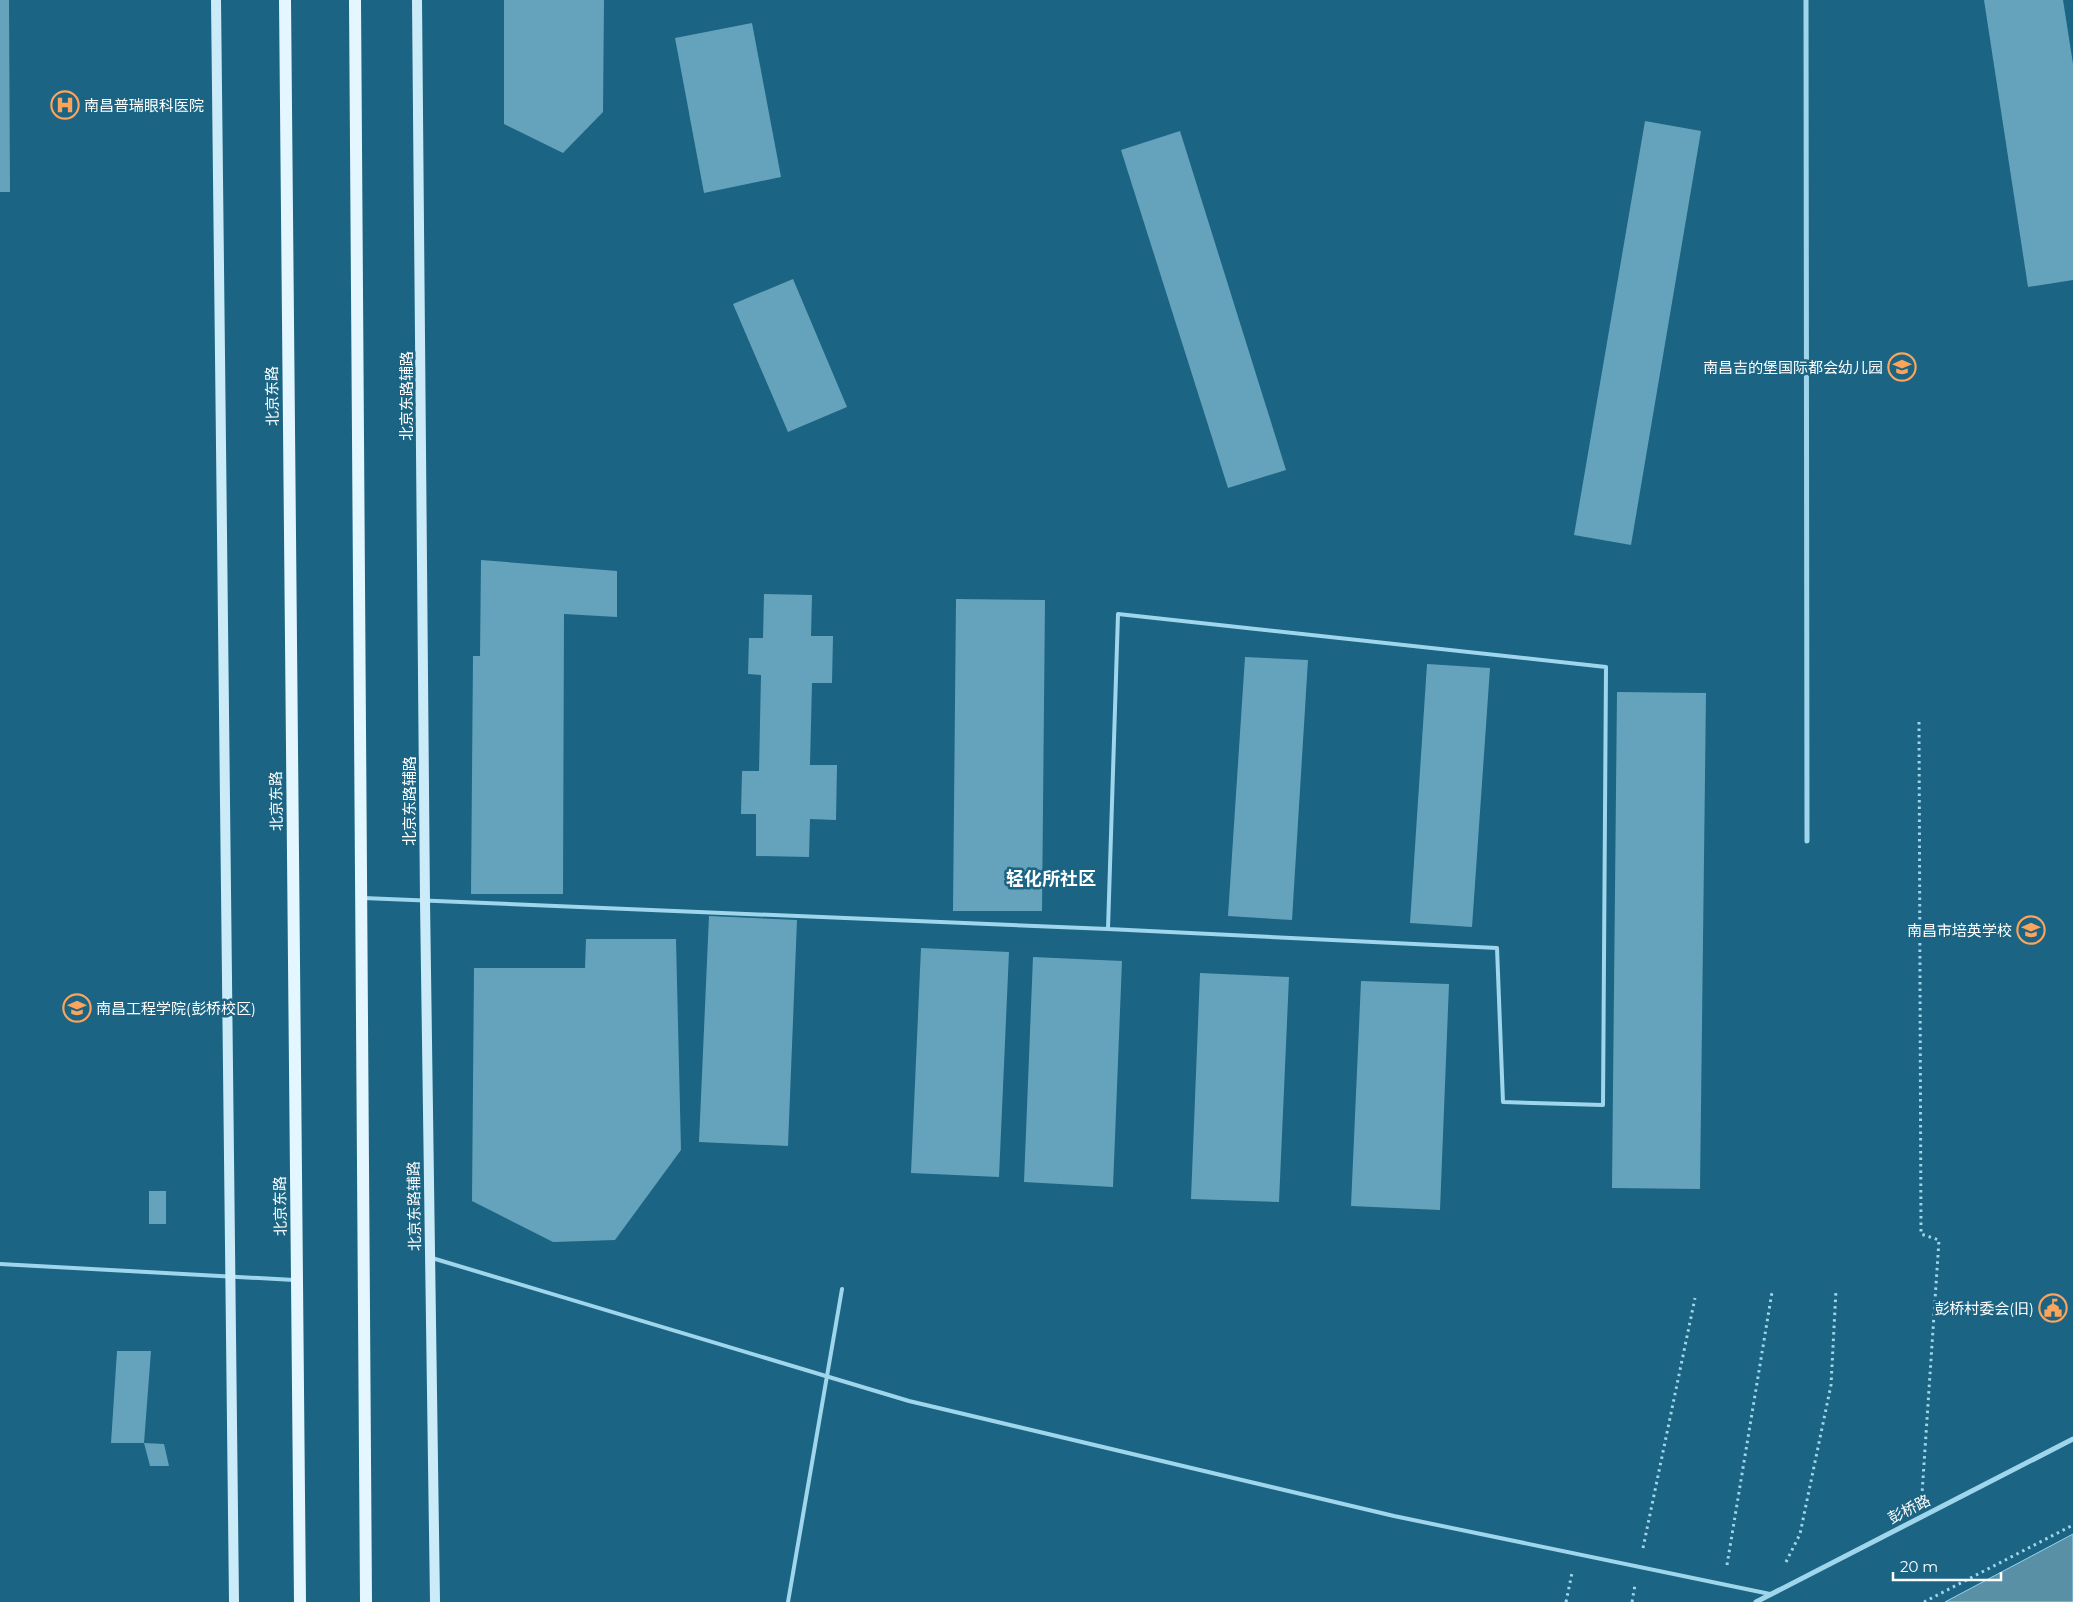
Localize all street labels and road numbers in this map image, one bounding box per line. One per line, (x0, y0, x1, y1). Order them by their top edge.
street label: 北京东路辅路 (397, 351, 416, 441)
street label: 北京东路 (262, 366, 282, 426)
street label: 北京东路辅路 (400, 756, 419, 846)
street label: 北京东路 (266, 771, 286, 831)
street label: 北京东路辅路 (404, 1161, 424, 1251)
street label: 北京东路 (270, 1176, 290, 1236)
street label: 彭桥路 (1885, 1490, 1933, 1528)

